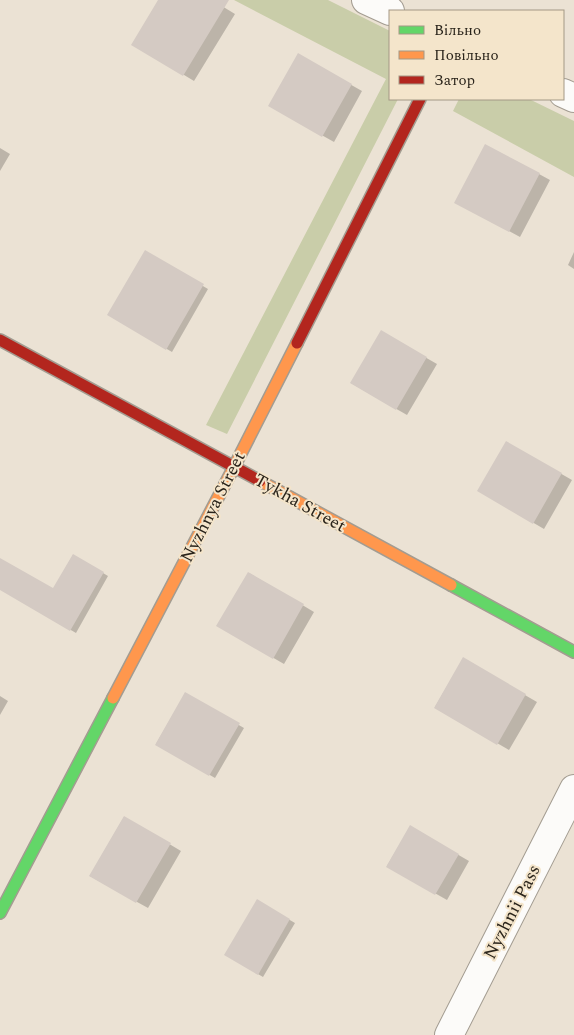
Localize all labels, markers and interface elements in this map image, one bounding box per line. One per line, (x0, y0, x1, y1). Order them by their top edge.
legend (389, 10, 564, 100)
text: Вільно (434, 19, 481, 42)
text: Повільно (434, 44, 499, 67)
text: Затор (434, 69, 475, 92)
street label: Nyzhnya Street (173, 447, 253, 567)
street label: Tykha Street (249, 467, 351, 539)
street label: Nyzhnii Pass (476, 860, 548, 964)

